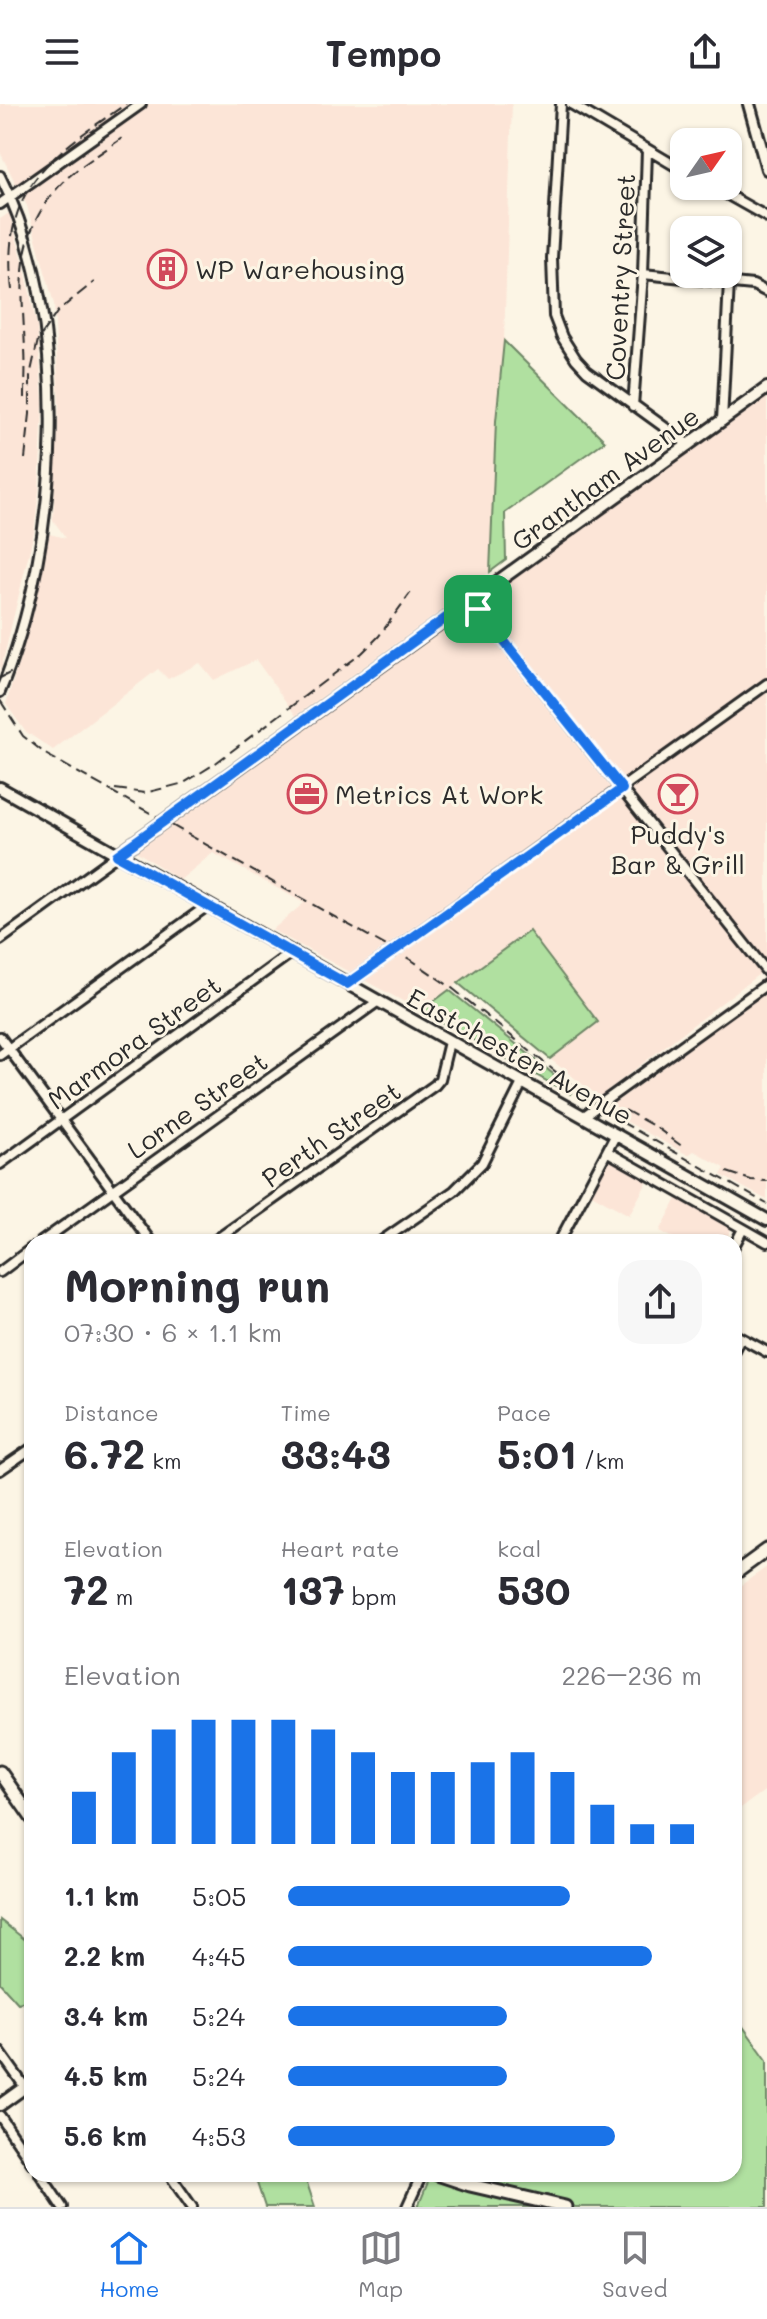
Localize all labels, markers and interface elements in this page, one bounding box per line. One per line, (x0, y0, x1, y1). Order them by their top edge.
text: Tempo (326, 29, 441, 76)
icon: menu (40, 30, 84, 74)
icon: share (683, 30, 727, 74)
north arrow (670, 128, 742, 200)
map controls (670, 128, 742, 288)
street label: Coventry Street (598, 173, 642, 381)
button: layers (670, 216, 742, 288)
building icon: WP Warehousing (146, 248, 188, 290)
place label: WP Warehousing (195, 252, 405, 286)
street label: Grantham Avenue (504, 398, 706, 558)
pin (444, 575, 512, 643)
icon: arrive (456, 587, 500, 631)
office icon: Metrics At Work (286, 773, 328, 815)
bar icon: Puddy's Bar & Grill (657, 773, 699, 815)
place label: Metrics At Work (335, 777, 543, 811)
place label: Puddy's Bar & Grill (611, 817, 745, 881)
street label: Marmora Street (40, 968, 228, 1116)
street label: Eastchester Avenue (401, 980, 639, 1132)
street label: Lorne Street (120, 1044, 274, 1166)
street label: Perth Street (255, 1074, 407, 1194)
text: Morning run (64, 1256, 330, 1313)
button: share (618, 1260, 702, 1344)
text: 07:30 · 6 × 1.1 km (64, 1315, 282, 1349)
text: Distance (64, 1398, 159, 1427)
text: Time (281, 1398, 331, 1427)
text: Pace (497, 1398, 551, 1427)
text: 6.72 (64, 1427, 145, 1479)
text: 33:43 (281, 1427, 391, 1479)
text: 5:01 (497, 1427, 577, 1479)
text: km (145, 1446, 181, 1475)
text: /km (577, 1446, 625, 1475)
text: Elevation (64, 1534, 163, 1563)
text: Heart rate (281, 1534, 399, 1563)
text: kcal (497, 1534, 541, 1563)
text: 72 (64, 1563, 109, 1615)
text: 137 (281, 1563, 345, 1615)
text: 530 (497, 1563, 570, 1615)
text: m (109, 1582, 133, 1611)
text: bpm (345, 1582, 397, 1611)
text: Elevation (64, 1658, 181, 1692)
text: 226–236 m (562, 1658, 702, 1692)
text: 1.1 km (64, 1879, 139, 1913)
text: 5:05 (192, 1879, 246, 1913)
text: 2.2 km (64, 1939, 145, 1973)
text: 4:45 (192, 1939, 246, 1973)
text: 3.4 km (64, 1999, 148, 2033)
text: 5:24 (192, 1999, 245, 2033)
text: 4.5 km (64, 2059, 148, 2093)
text: 5:24 (192, 2059, 245, 2093)
text: 5.6 km (64, 2119, 147, 2153)
text: 4:53 (192, 2119, 246, 2153)
tab: Home (99, 2226, 159, 2303)
tab: Map (358, 2226, 403, 2303)
tab: Saved (602, 2226, 667, 2303)

